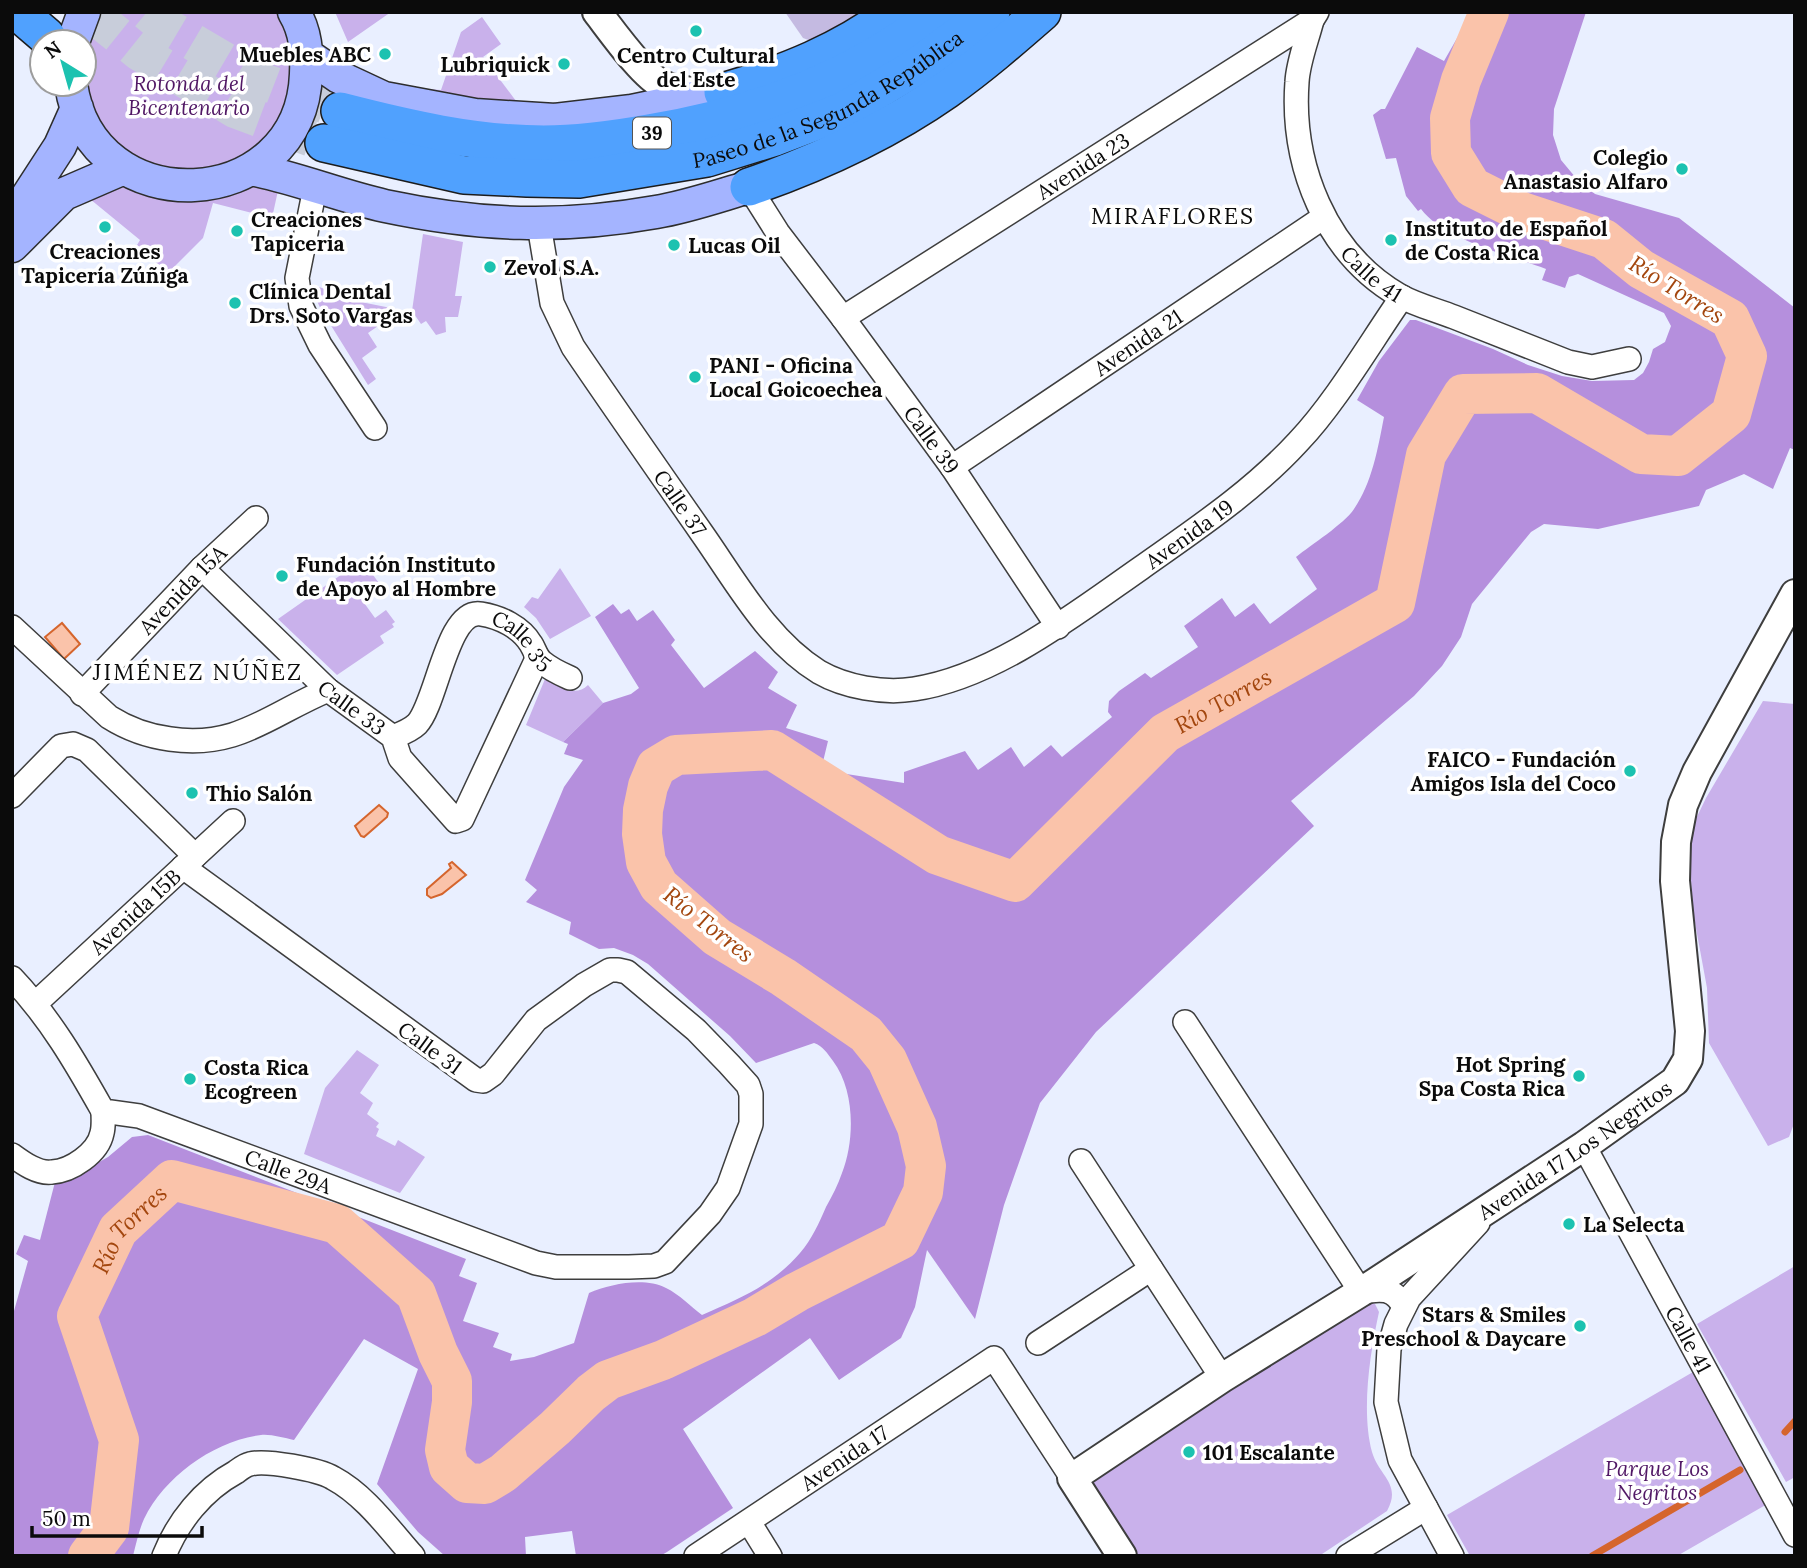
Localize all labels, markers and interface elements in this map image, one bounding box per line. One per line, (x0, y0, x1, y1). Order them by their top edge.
marker: Centro Cultural del Este (688, 23, 704, 39)
street label: Paseo de la Segunda República (690, 24, 968, 174)
north arrow (28, 28, 98, 98)
text: N (40, 35, 66, 63)
place label: Muebles ABC (239, 41, 372, 68)
place label: Centro Cultural del Este (617, 42, 775, 93)
marker: Muebles ABC (377, 46, 393, 62)
place label: Lubriquick (440, 51, 551, 78)
marker: Lubriquick (556, 56, 572, 72)
park label: Rotonda del Bicentenario (128, 70, 250, 121)
road number: 39 (633, 118, 671, 148)
street label: Avenida 23 (1030, 126, 1134, 206)
place label: Colegio Anastasio Alfaro (1504, 144, 1668, 195)
marker: Colegio Anastasio Alfaro (1674, 161, 1690, 177)
district label: MIRAFLORES (1091, 201, 1255, 230)
place label: Creaciones Tapiceria (251, 206, 362, 257)
place label: Instituto de Español de Costa Rica (1405, 215, 1608, 266)
marker: Creaciones Tapicería Zúñiga (97, 219, 113, 235)
marker: Creaciones Tapiceria (229, 223, 245, 239)
place label: Lucas Oil (688, 232, 781, 259)
marker: Instituto de Español de Costa Rica (1383, 232, 1399, 248)
marker: Lucas Oil (666, 237, 682, 253)
place label: Creaciones Tapicería Zúñiga (21, 238, 189, 289)
street label: Calle 41 (1335, 240, 1407, 308)
water label: Río Torres (1624, 248, 1730, 330)
place label: Zevol S.A. (504, 254, 599, 281)
marker: Zevol S.A. (482, 259, 498, 275)
place label: Clínica Dental Drs. Soto Vargas (249, 278, 413, 329)
marker: Clínica Dental Drs. Soto Vargas (227, 295, 243, 311)
street label: Avenida 21 (1088, 303, 1187, 382)
place label: PANI - Oficina Local Goicoechea (709, 352, 882, 403)
marker: PANI - Oficina Local Goicoechea (687, 369, 703, 385)
street label: Calle 39 (898, 400, 966, 479)
street label: Calle 37 (648, 464, 713, 541)
street label: Avenida 19 (1139, 493, 1238, 575)
street label: Avenida 15A (132, 538, 233, 640)
place label: Fundación Instituto de Apoyo al Hombre (296, 551, 496, 602)
marker: Fundación Instituto de Apoyo al Hombre (274, 568, 290, 584)
street label: Calle 35 (488, 604, 557, 678)
district label: JIMÉNEZ NÚÑEZ (92, 657, 303, 686)
water label: Río Torres (1169, 662, 1276, 739)
street label: Calle 33 (312, 674, 391, 741)
place label: FAICO - Fundación Amigos Isla del Coco (1411, 746, 1616, 797)
marker: FAICO - Fundación Amigos Isla del Coco (1622, 763, 1638, 779)
place label: Thio Salón (206, 780, 312, 807)
marker: Thio Salón (184, 785, 200, 801)
street label: Avenida 15B (83, 863, 186, 961)
water label: Río Torres (658, 880, 760, 968)
street label: Calle 31 (392, 1016, 468, 1080)
place label: Hot Spring Spa Costa Rica (1419, 1051, 1566, 1102)
place label: Costa Rica Ecogreen (204, 1054, 309, 1105)
marker: Hot Spring Spa Costa Rica (1571, 1068, 1587, 1084)
marker: Costa Rica Ecogreen (182, 1071, 198, 1087)
street label: Avenida 17 Los Negritos (1472, 1074, 1677, 1226)
street label: Calle 29A (241, 1143, 336, 1200)
water label: Río Torres (85, 1178, 172, 1278)
place label: La Selecta (1583, 1211, 1684, 1238)
marker: La Selecta (1561, 1216, 1577, 1232)
place label: Stars & Smiles Preschool & Daycare (1361, 1301, 1566, 1352)
street label: Calle 41 (1660, 1301, 1718, 1378)
marker: Stars & Smiles Preschool & Daycare (1572, 1318, 1588, 1334)
street label: Avenida 17 (794, 1419, 893, 1497)
place label: 101 Escalante (1203, 1439, 1335, 1466)
marker: 101 Escalante (1181, 1444, 1197, 1460)
park label: Parque Los Negritos (1605, 1455, 1709, 1506)
scale bar (32, 1494, 201, 1538)
text: 50 m (42, 1505, 91, 1532)

